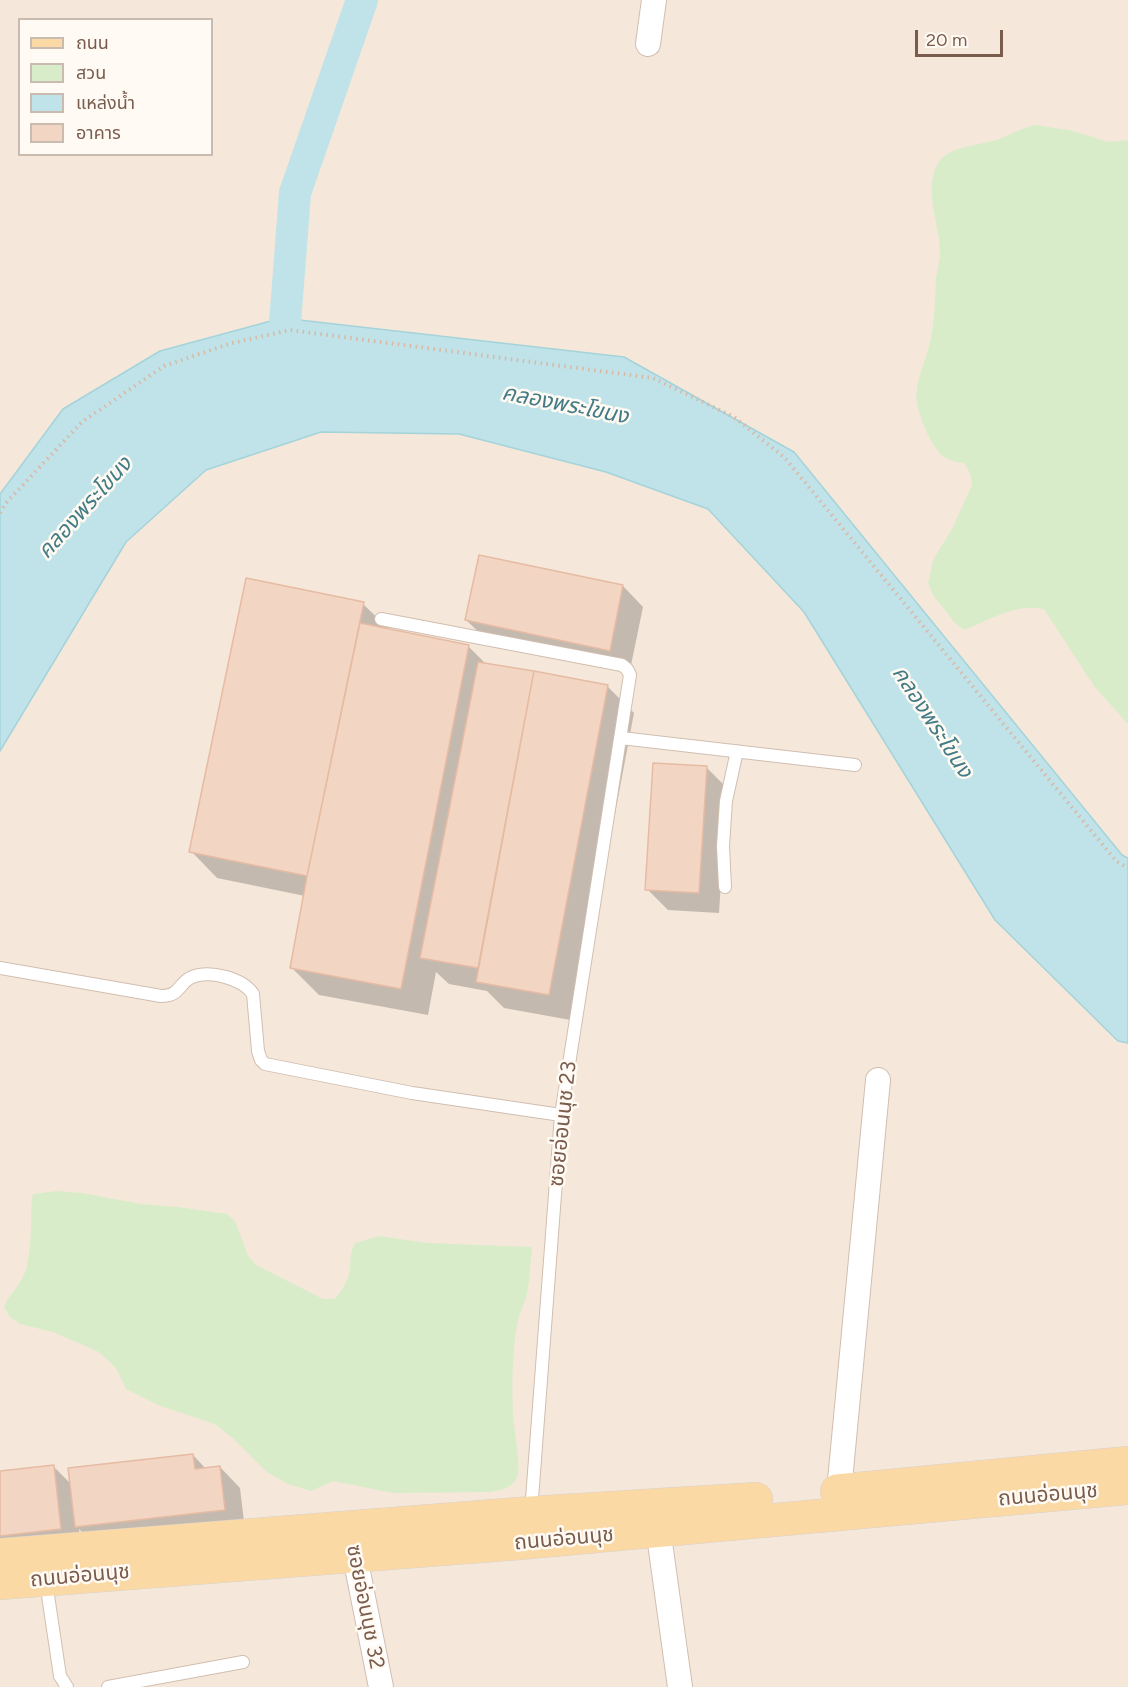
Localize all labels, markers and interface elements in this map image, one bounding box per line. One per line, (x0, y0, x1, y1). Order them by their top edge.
legend (18, 18, 213, 156)
scale bar (918, 18, 1006, 56)
text: 20 m (926, 29, 967, 51)
text: ถนน (76, 32, 109, 54)
text: สวน (76, 62, 106, 84)
text: แหล่งน้ำ (76, 92, 135, 114)
text: อาคาร (76, 122, 121, 144)
water label: คลองพระโขนง (500, 380, 630, 430)
water label: คลองพระโขนง (32, 452, 138, 564)
water label: คลองพระโขนง (886, 661, 978, 783)
street label: ซอยอ่อนนุช 23 (544, 1060, 582, 1188)
street label: ถนนอ่อนนุช (997, 1478, 1099, 1512)
street label: ถนนอ่อนนุช (513, 1522, 615, 1556)
street label: ซอยอ่อนนุช 32 (341, 1543, 389, 1671)
street label: ถนนอ่อนนุช (29, 1559, 131, 1593)

